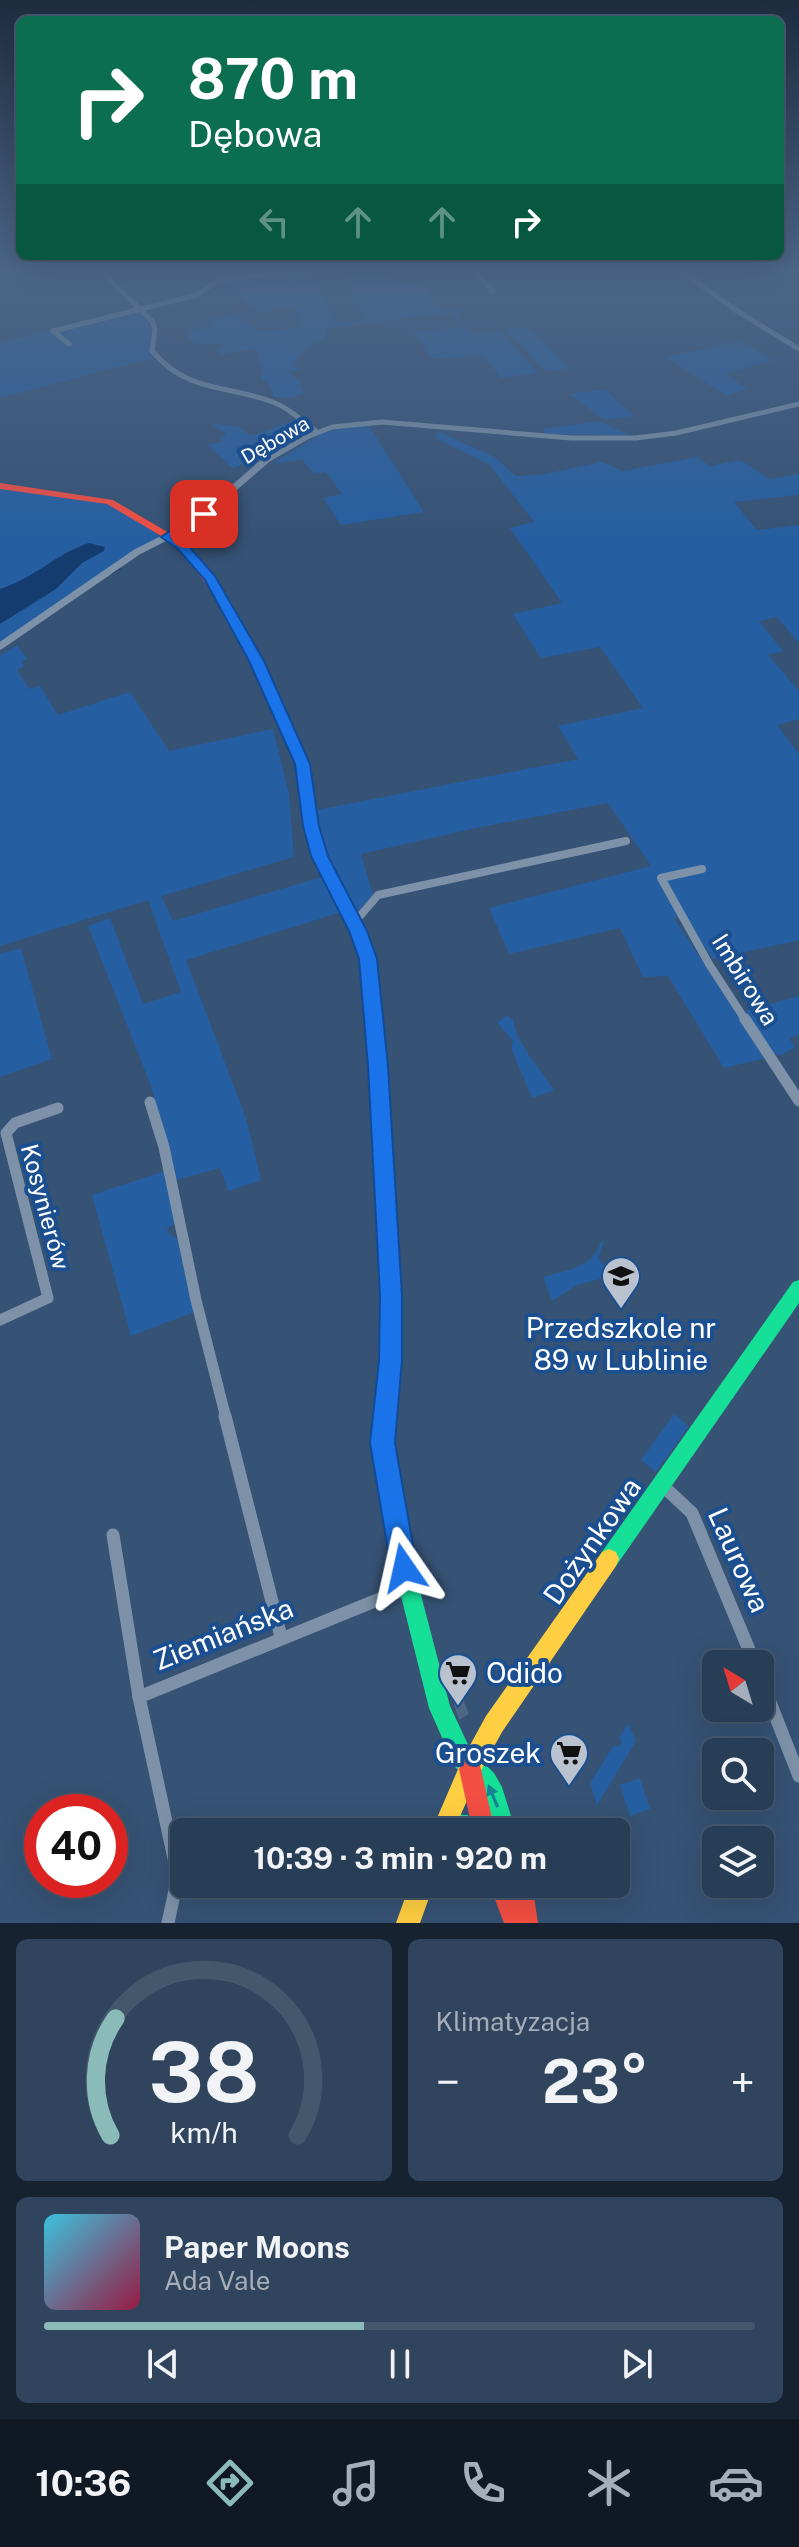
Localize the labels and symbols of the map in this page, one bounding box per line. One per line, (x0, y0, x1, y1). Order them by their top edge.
street label: Dębowa (237, 411, 313, 469)
pin (170, 480, 238, 548)
street label: Imbirowa (707, 929, 785, 1030)
street label: Kosynierów (16, 1141, 76, 1273)
school or university icon: Przedszkole nr 89 w Lublinie (600, 1255, 642, 1310)
place label: Przedszkole nr 89 w Lublinie (526, 1311, 716, 1376)
street label: Dożynkowa (536, 1471, 647, 1610)
street label: Laurowa (702, 1502, 777, 1617)
position arrow (362, 1526, 446, 1610)
street label: Ziemiańska (148, 1591, 298, 1677)
north arrow (702, 1650, 774, 1722)
supermarket icon: Odido (437, 1652, 479, 1707)
place label: Odido (486, 1656, 563, 1689)
supermarket icon: Groszek (548, 1732, 590, 1787)
place label: Groszek (435, 1736, 541, 1769)
one-way arrow (487, 1785, 500, 1808)
speed limit sign: 40 (24, 1794, 128, 1898)

